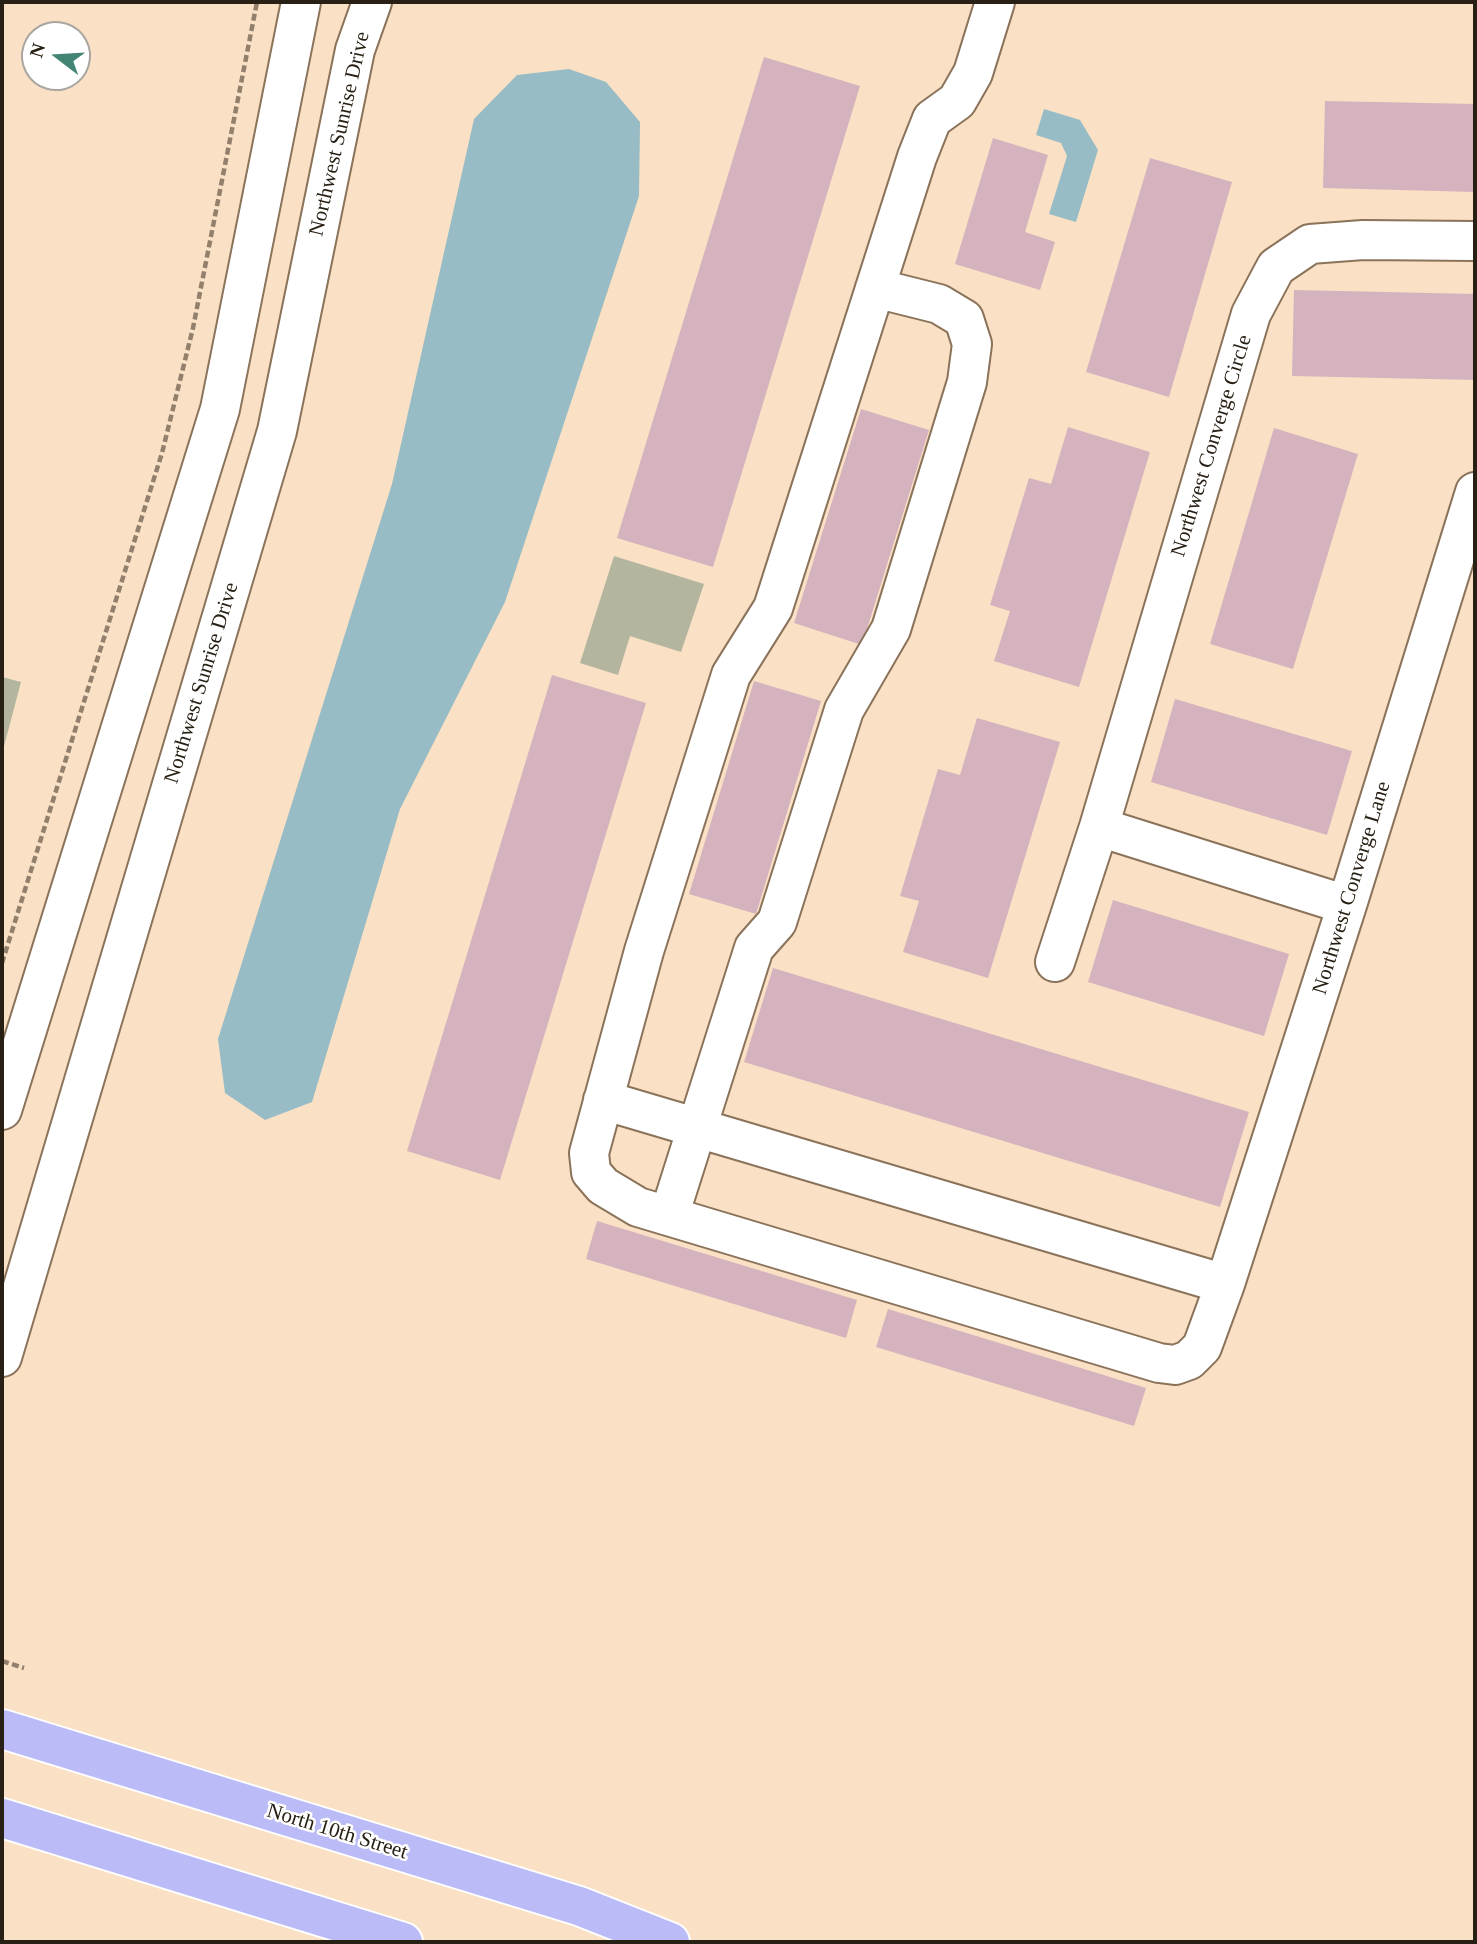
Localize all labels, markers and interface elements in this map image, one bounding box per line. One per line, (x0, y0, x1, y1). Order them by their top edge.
north arrow (21, 21, 91, 91)
street label: Northwest Sunrise Drive (304, 29, 376, 239)
text: N (25, 41, 49, 60)
street label: Northwest Converge Circle (1166, 332, 1258, 560)
street label: Northwest Sunrise Drive (159, 579, 245, 787)
street label: Northwest Converge Lane (1308, 779, 1396, 997)
street label: North 10th Street (264, 1799, 410, 1865)

